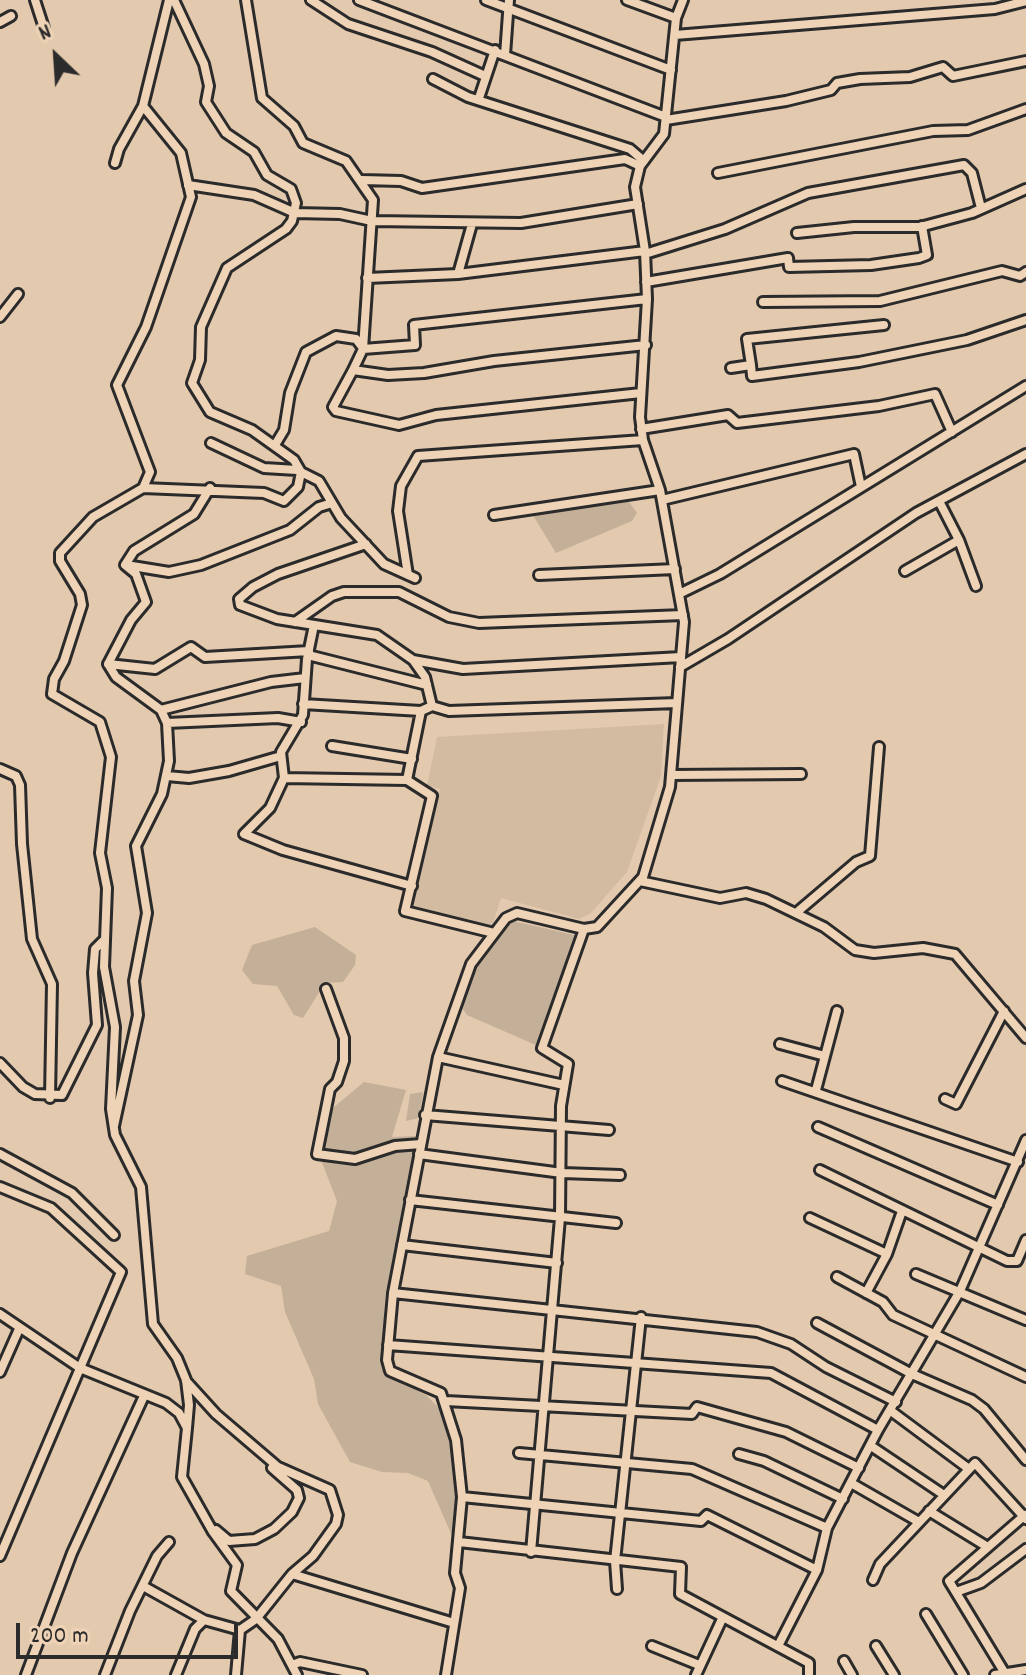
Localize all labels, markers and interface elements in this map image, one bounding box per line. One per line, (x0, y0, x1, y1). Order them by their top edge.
north arrow (16, 16, 96, 96)
text: N (34, 17, 57, 50)
scale bar (20, 1607, 242, 1657)
text: 200 m (30, 1620, 89, 1654)

